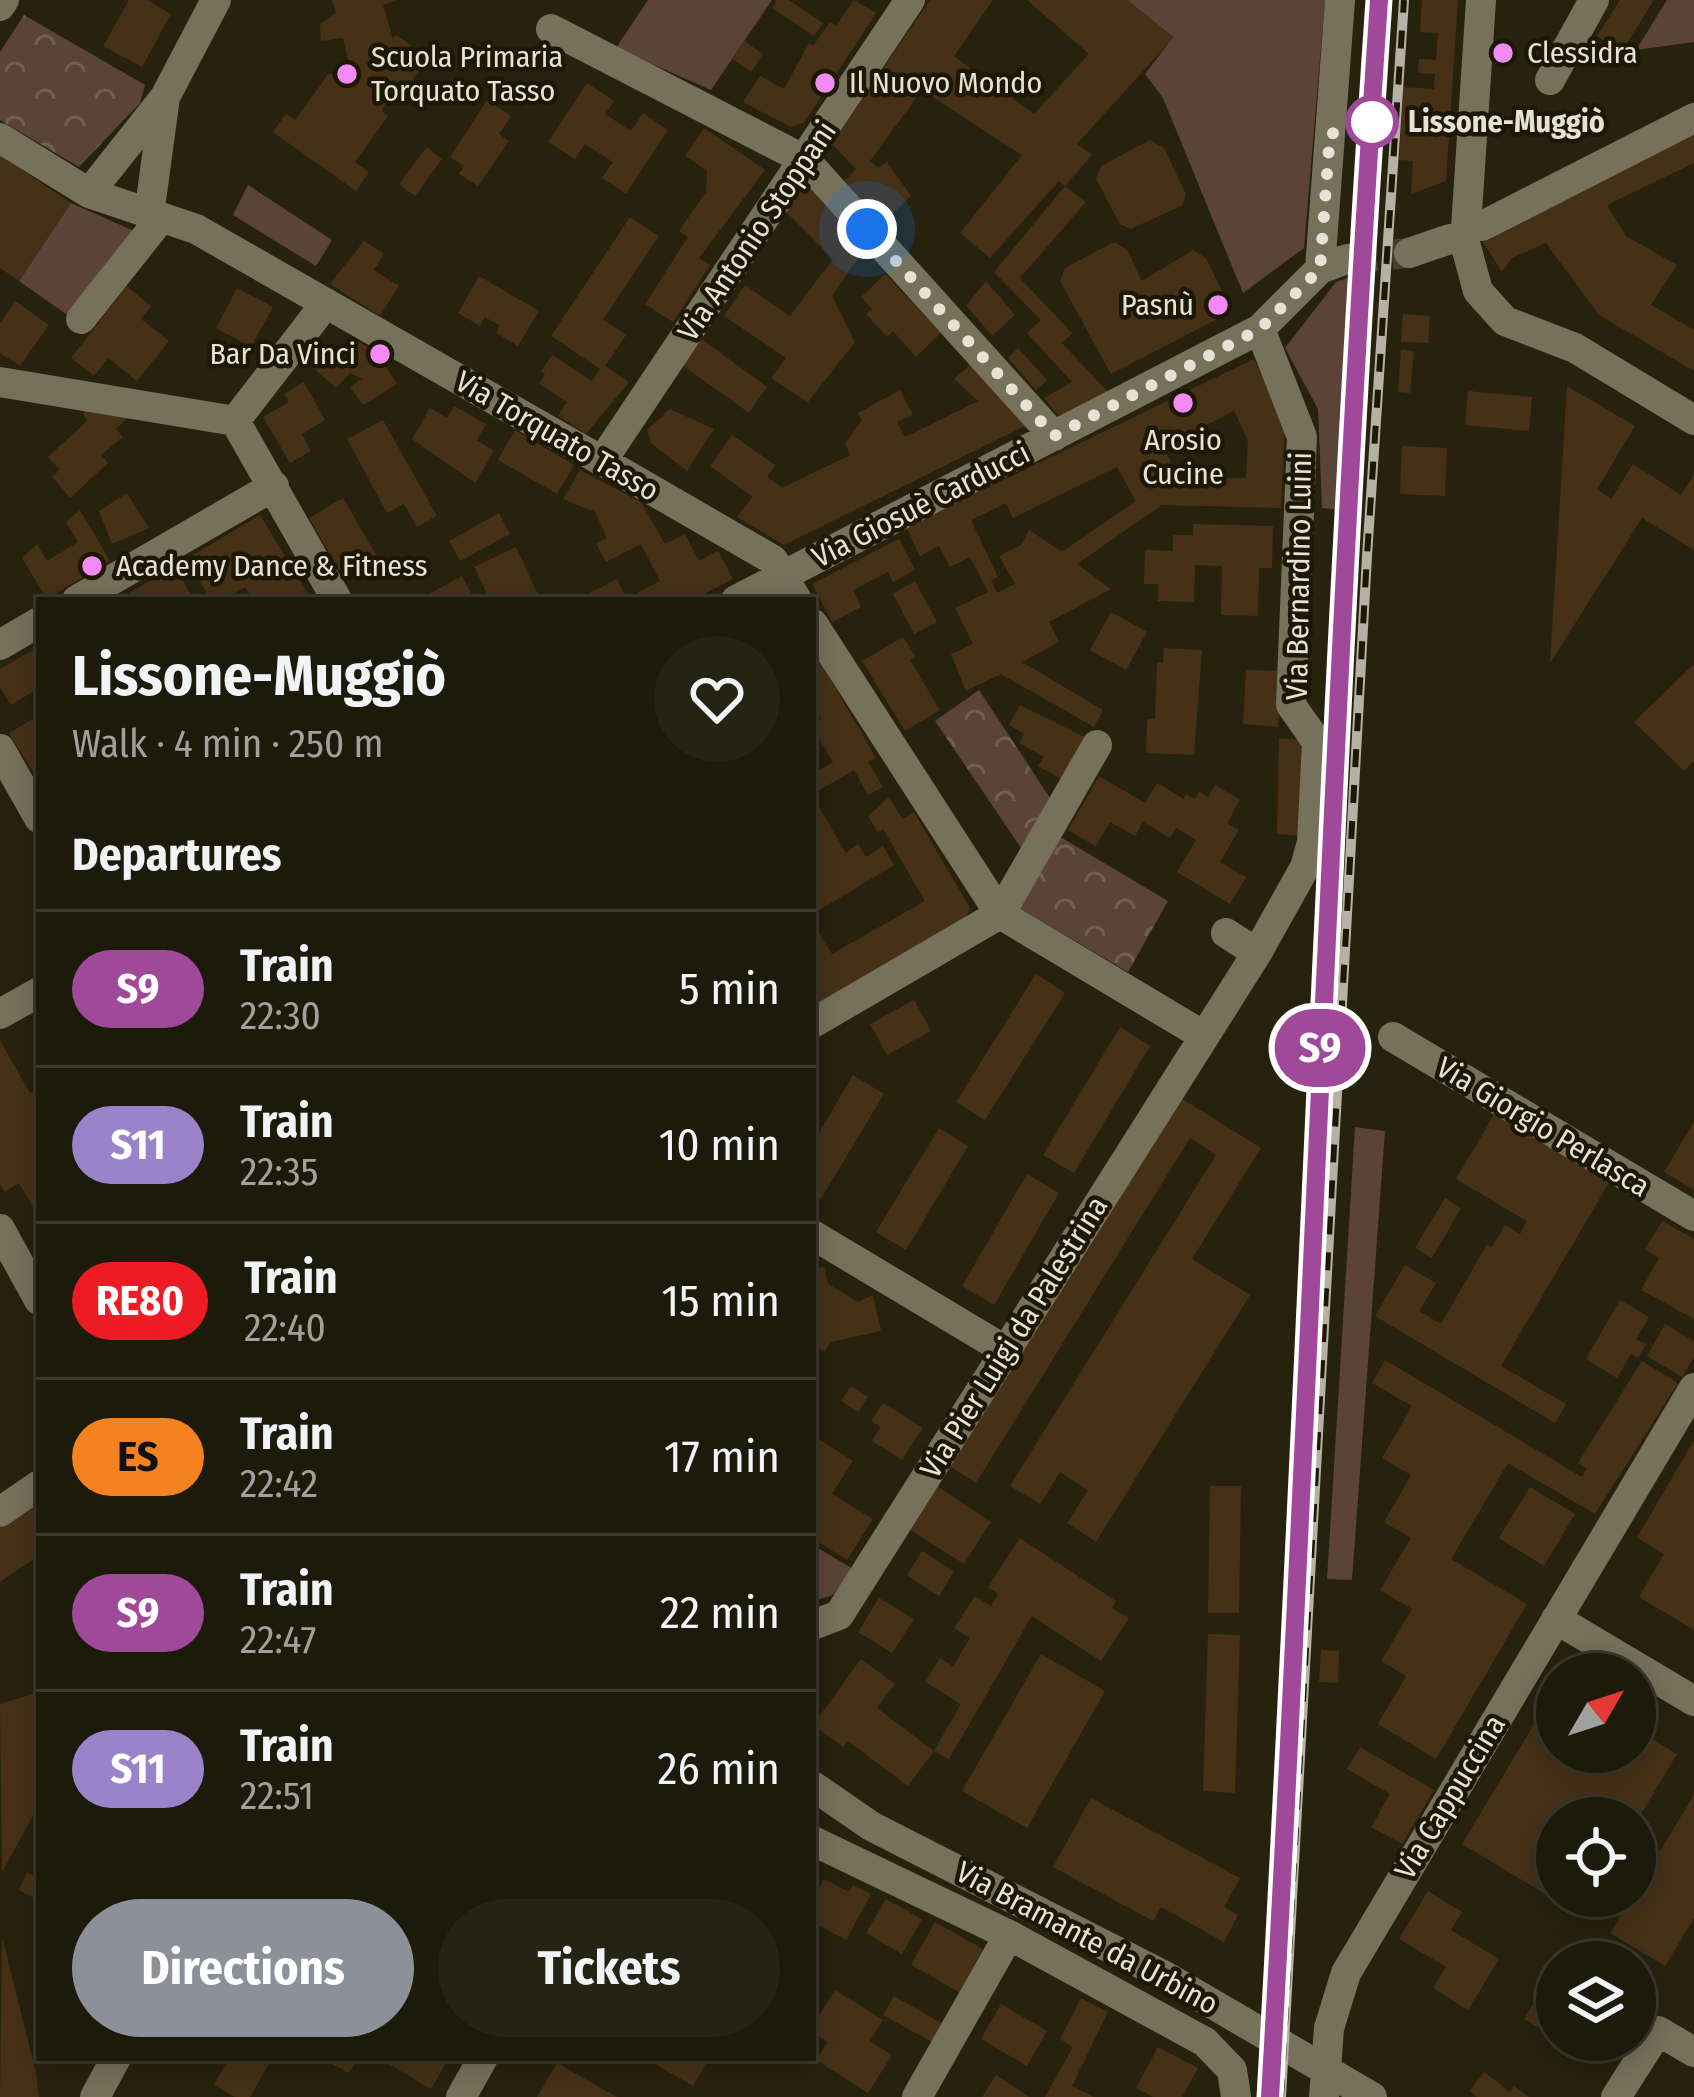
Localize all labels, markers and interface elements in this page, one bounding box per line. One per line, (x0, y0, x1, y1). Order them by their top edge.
place label: Clessidra (1527, 35, 1638, 71)
place label: Scuola Primaria Torquato Tasso (371, 39, 563, 109)
marker: Clessidra (1490, 40, 1516, 66)
marker: Scuola Primaria Torquato Tasso (334, 61, 360, 87)
place label: Il Nuovo Mondo (849, 65, 1042, 101)
marker: Il Nuovo Mondo (812, 70, 838, 96)
marker: Lissone-Muggiò (1347, 97, 1397, 147)
place label: Lissone-Muggiò (1408, 104, 1605, 140)
street label: Via Antonio Stoppani (670, 114, 844, 348)
your location (837, 199, 897, 259)
place label: Pasnù (1121, 287, 1194, 323)
marker: Pasnù (1205, 292, 1231, 318)
place label: Bar Da Vinci (209, 336, 356, 372)
marker: Bar Da Vinci (367, 341, 393, 367)
street label: Via Torquato Tasso (449, 363, 665, 509)
marker: Arosio Cucine (1170, 390, 1196, 416)
place label: Arosio Cucine (1142, 422, 1224, 492)
street label: Via Giosuè Carducci (806, 435, 1036, 575)
street label: Via Bernardino Luini (1279, 452, 1319, 700)
place label: Academy Dance & Fitness (116, 548, 428, 584)
marker: Academy Dance & Fitness (79, 553, 105, 579)
button: heart (654, 636, 780, 762)
text: Lissone-Muggiò (72, 642, 446, 710)
text: Walk · 4 min · 250 m (72, 721, 383, 767)
text: Departures (72, 828, 281, 882)
text: Train (240, 939, 333, 993)
text: 5 min (679, 962, 780, 1016)
text: S9 (117, 964, 159, 1014)
text: 22:30 (240, 993, 321, 1039)
line badge: S9 (1266, 1009, 1374, 1087)
text: S9 (1299, 1023, 1341, 1073)
street label: Via Giorgio Perlasca (1430, 1049, 1656, 1205)
text: Train (240, 1095, 333, 1149)
text: 10 min (659, 1118, 780, 1172)
text: S11 (110, 1120, 166, 1170)
text: 22:35 (240, 1149, 319, 1195)
street label: Via Pier Luigi da Palestrina (913, 1190, 1115, 1484)
text: Train (244, 1251, 338, 1305)
text: 15 min (662, 1274, 780, 1328)
text: RE80 (96, 1276, 184, 1326)
text: 22:40 (244, 1305, 326, 1351)
text: Train (240, 1407, 333, 1461)
text: 17 min (664, 1430, 780, 1484)
text: ES (117, 1432, 159, 1482)
text: 22:42 (240, 1461, 318, 1507)
text: Train (240, 1563, 333, 1617)
text: 22 min (660, 1586, 780, 1640)
text: S9 (117, 1588, 159, 1638)
text: 22:47 (240, 1617, 316, 1663)
north arrow (1536, 1653, 1656, 1773)
map controls (1536, 1653, 1656, 2061)
street label: Via Cappuccina (1387, 1708, 1513, 1886)
text: Train (240, 1719, 333, 1773)
text: 26 min (658, 1742, 780, 1796)
text: S11 (110, 1744, 166, 1794)
text: 22:51 (240, 1773, 314, 1819)
button: locate (1536, 1797, 1656, 1917)
street label: Via Bramante da Urbino (950, 1854, 1224, 2022)
button: Directions (72, 1899, 414, 2037)
button: Tickets (438, 1899, 780, 2037)
button: layers (1536, 1941, 1656, 2061)

